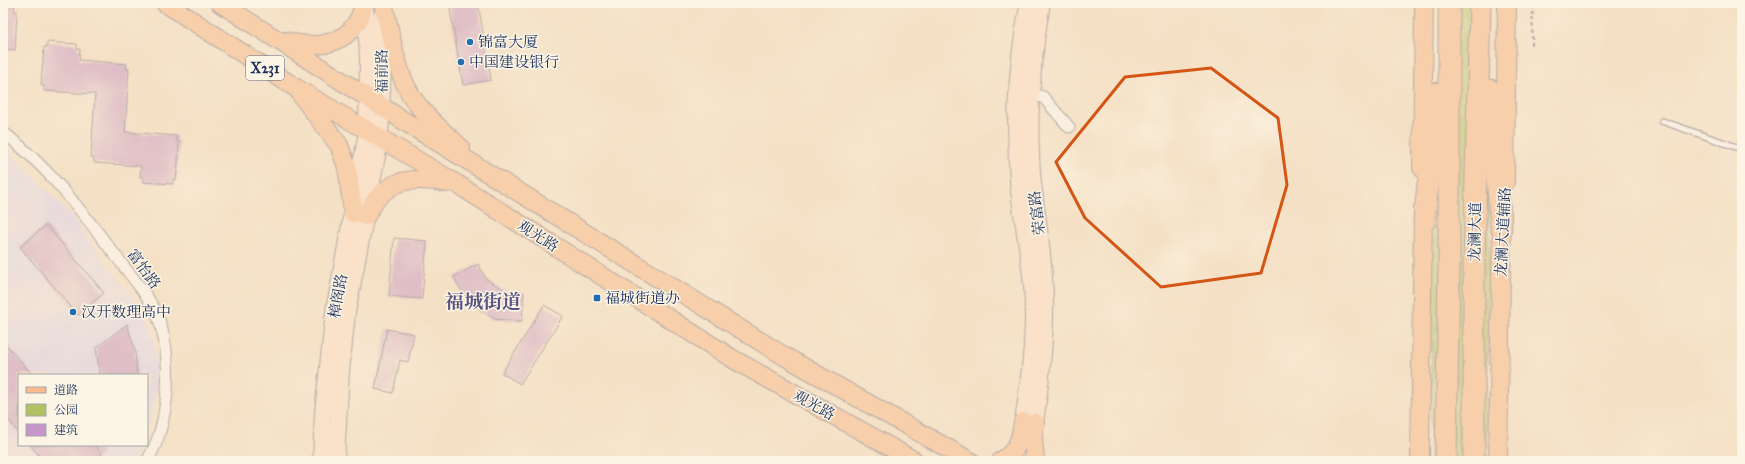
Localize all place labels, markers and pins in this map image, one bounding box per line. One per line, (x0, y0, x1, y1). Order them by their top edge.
place label: 锦富大厦 (478, 33, 538, 51)
marker: 锦富大厦 (465, 37, 475, 47)
place label: 中国建设银行 (469, 53, 559, 71)
marker: 中国建设银行 (456, 57, 466, 67)
place label: 福城街道办 (605, 289, 680, 307)
marker: 福城街道办 (592, 293, 602, 303)
place label: 汉开数理高中 (81, 303, 171, 321)
marker: 汉开数理高中 (68, 307, 78, 317)

